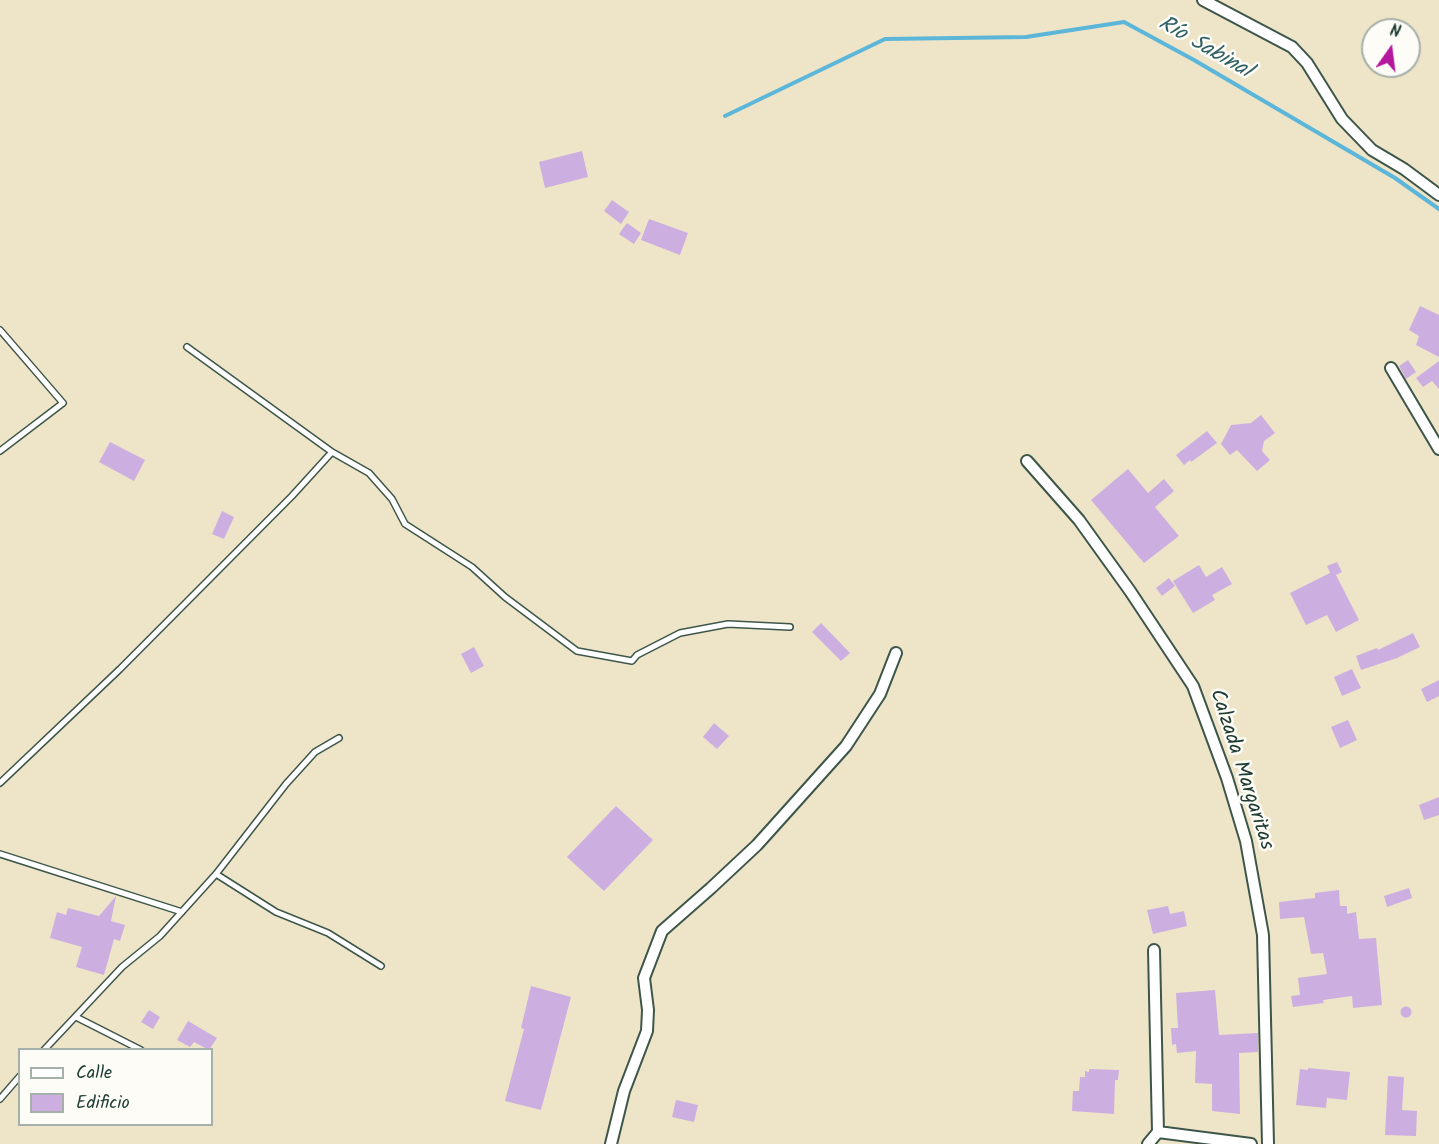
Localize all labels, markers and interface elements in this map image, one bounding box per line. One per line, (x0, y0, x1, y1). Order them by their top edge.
water label: Río Sabinal (1153, 12, 1255, 86)
north arrow (1361, 18, 1421, 78)
text: N (1387, 19, 1403, 45)
street label: Calzada Margaritas (1202, 686, 1278, 854)
legend (18, 1048, 213, 1126)
text: Calle (76, 1059, 112, 1088)
text: Edificio (76, 1089, 130, 1118)

